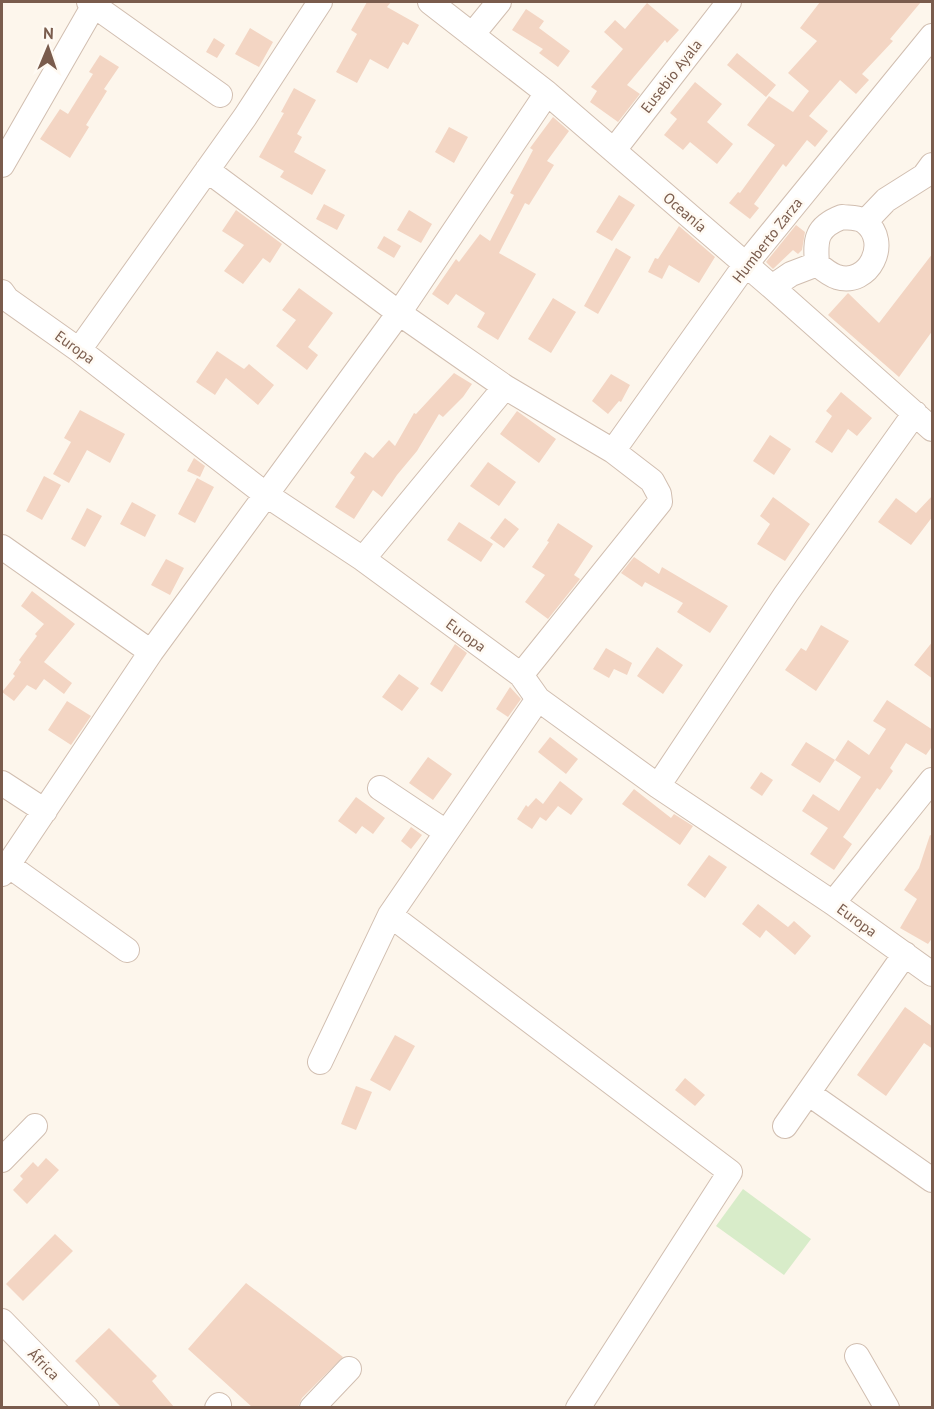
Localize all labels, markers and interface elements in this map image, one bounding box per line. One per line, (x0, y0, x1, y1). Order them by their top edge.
north arrow (18, 18, 78, 78)
text: N (43, 23, 54, 43)
street label: Eusebio Ayala (636, 35, 706, 117)
street label: Oceanía (659, 188, 711, 236)
street label: Humberto Zarza (728, 194, 806, 286)
street label: Europa (51, 326, 99, 368)
street label: Europa (442, 614, 490, 656)
street label: Europa (833, 899, 881, 941)
street label: África (24, 1344, 64, 1384)

